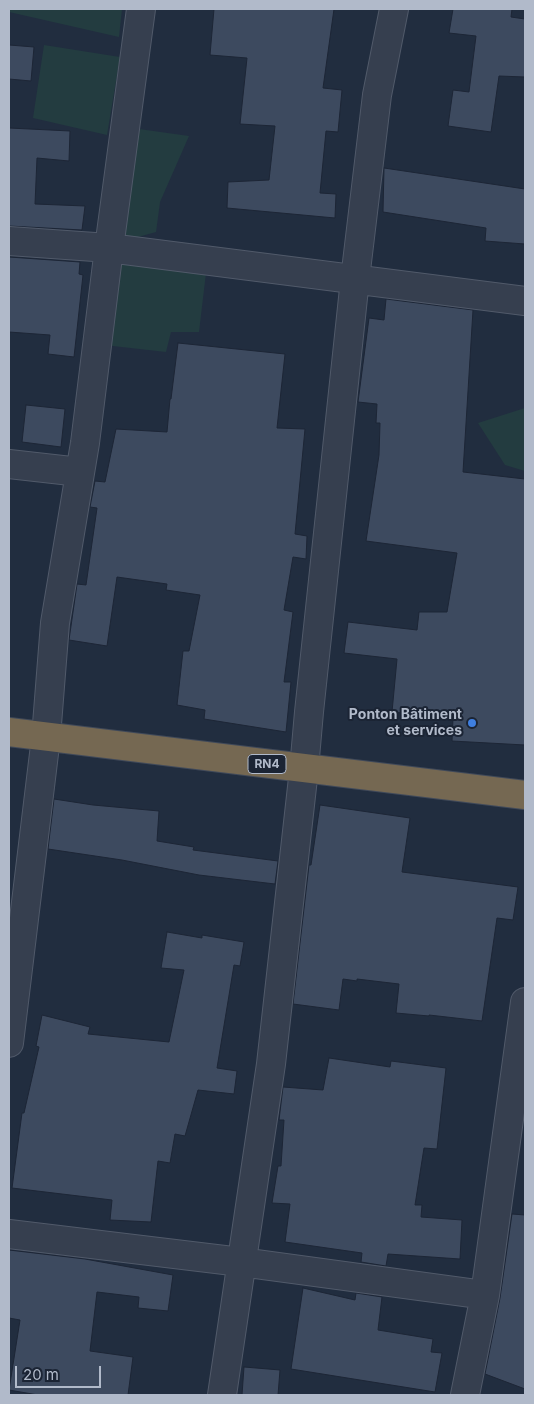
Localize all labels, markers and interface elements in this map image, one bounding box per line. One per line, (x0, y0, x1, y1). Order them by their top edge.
place label: Ponton Bâtiment et services (349, 707, 462, 740)
marker: Ponton Bâtiment et services (466, 717, 478, 729)
road number: RN4 (248, 754, 286, 774)
scale bar (18, 1356, 104, 1388)
text: 20 m (23, 1365, 59, 1384)

